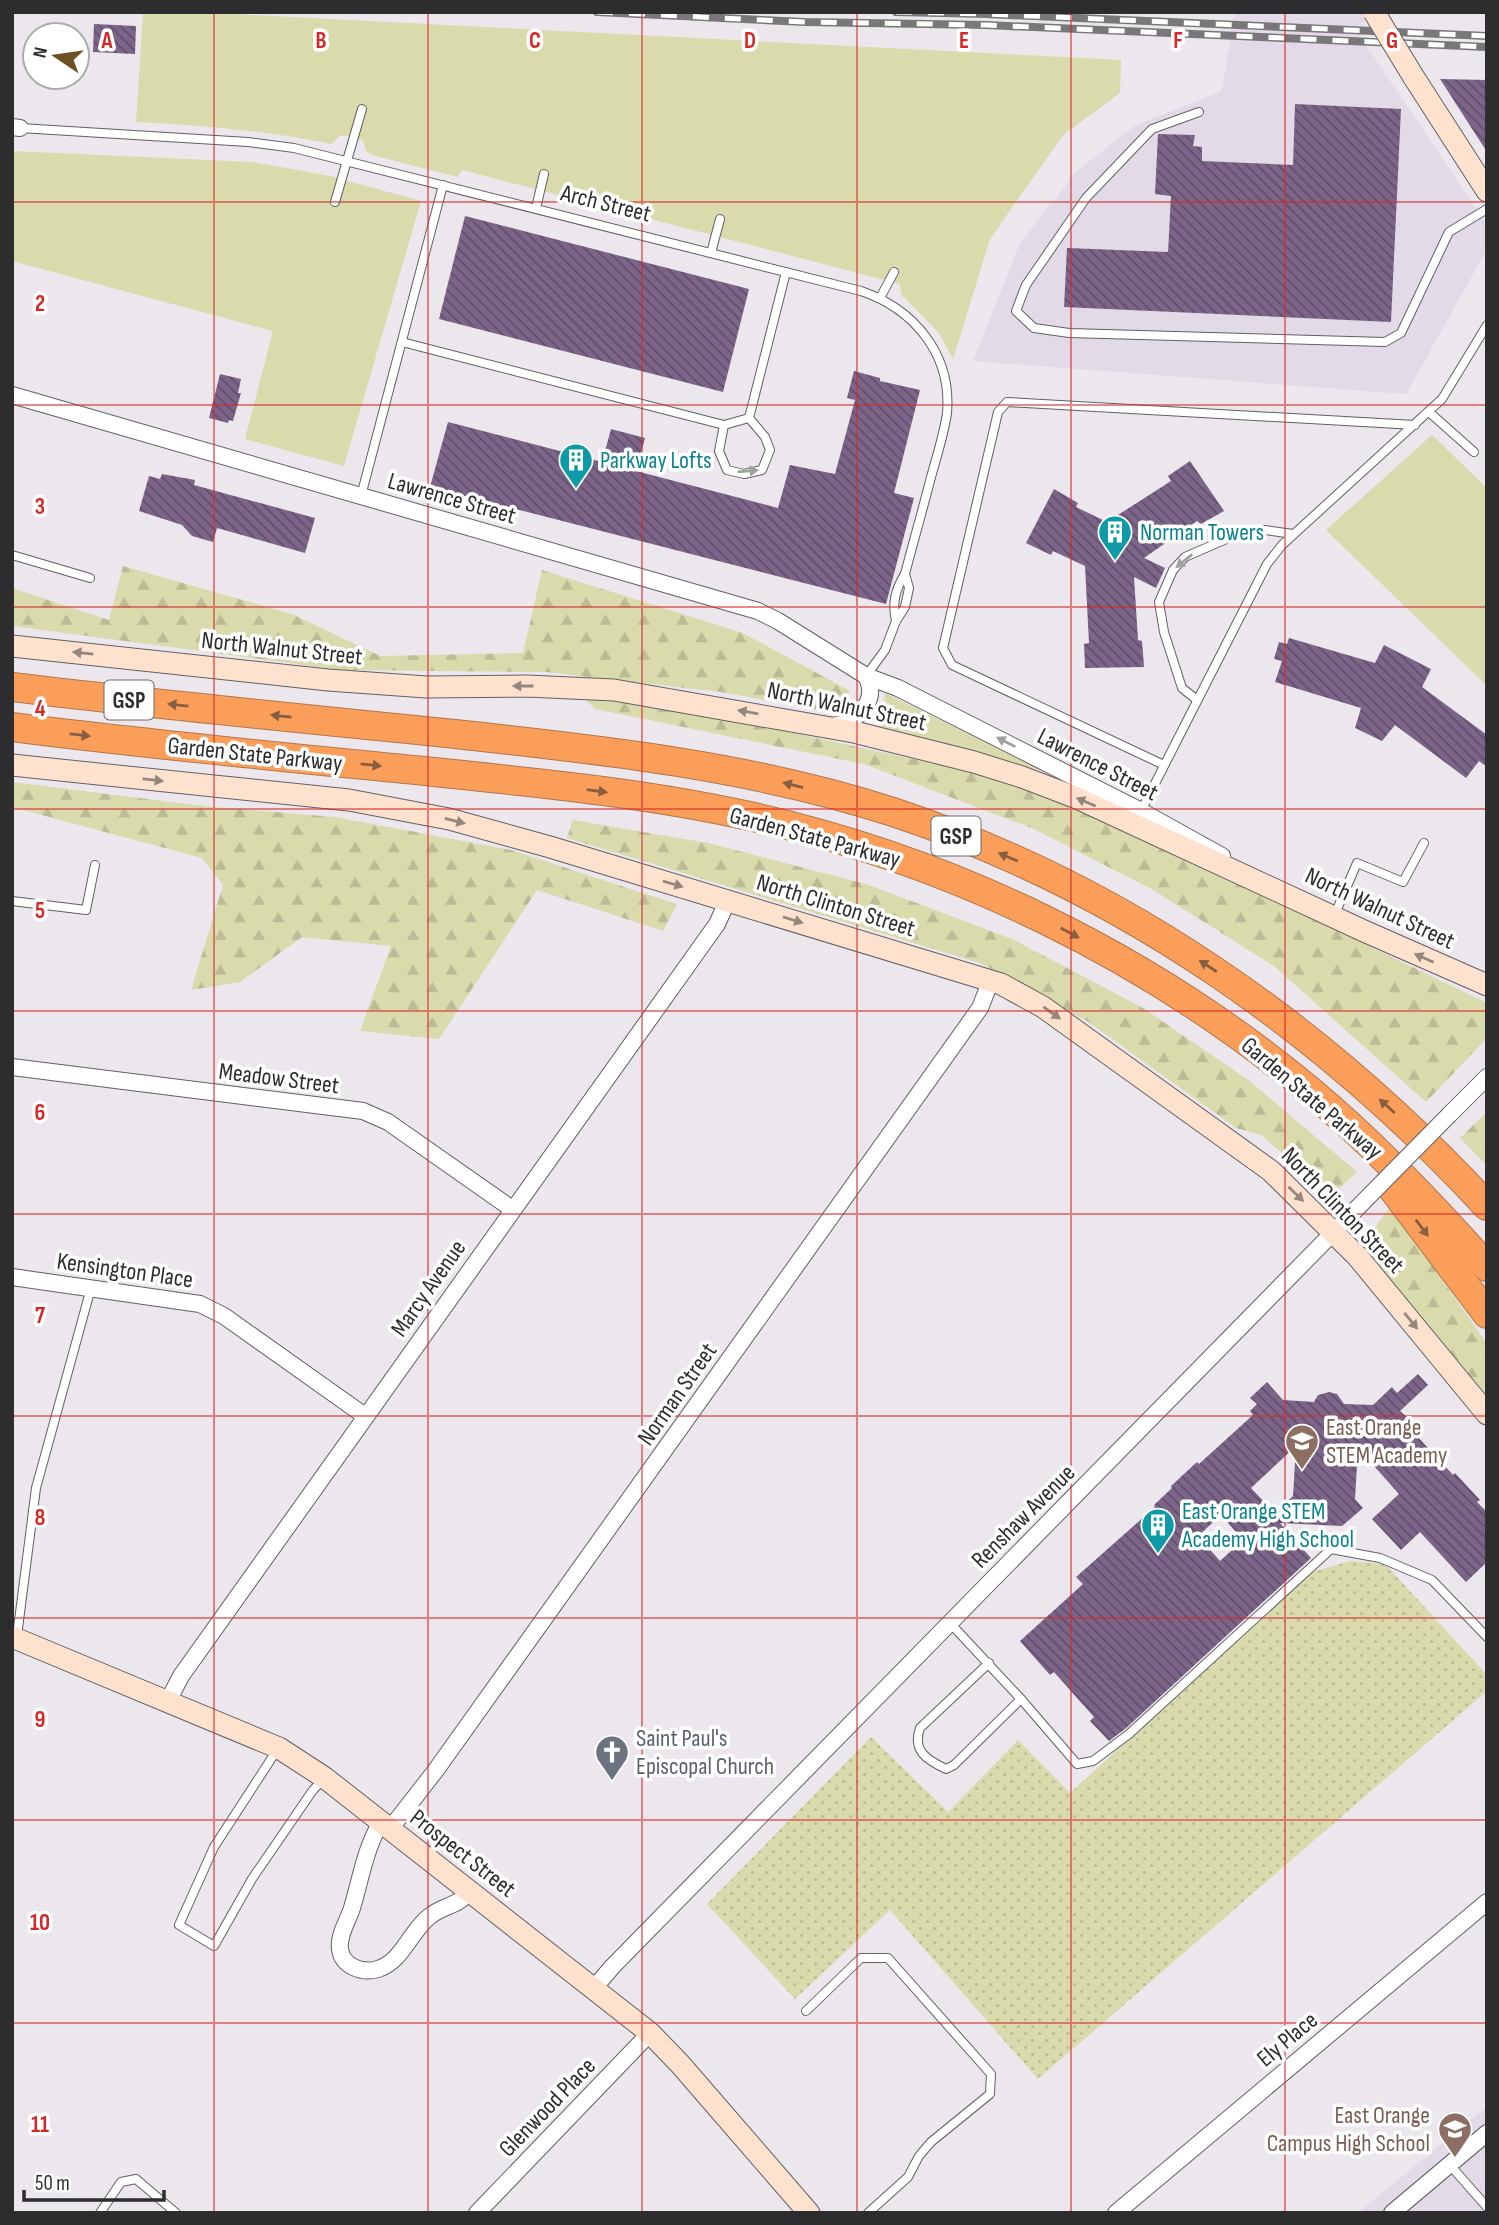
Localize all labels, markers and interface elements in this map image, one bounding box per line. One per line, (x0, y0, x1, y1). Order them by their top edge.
north arrow (21, 21, 91, 91)
text: A (101, 27, 114, 55)
text: B (316, 27, 327, 55)
text: C (529, 27, 541, 55)
text: D (744, 27, 756, 55)
text: E (959, 27, 969, 55)
text: F (1173, 27, 1183, 55)
text: G (1386, 27, 1398, 55)
text: N (29, 45, 53, 60)
street label: Arch Street (557, 178, 654, 229)
text: 2 (35, 290, 45, 318)
building icon: Parkway Lofts (557, 441, 595, 490)
place label: Parkway Lofts (600, 446, 712, 475)
one-way arrow (738, 465, 760, 476)
street label: Lawrence Street (385, 466, 519, 531)
text: 3 (35, 493, 45, 521)
building icon: Norman Towers (1096, 513, 1134, 562)
place label: Norman Towers (1140, 518, 1264, 547)
one-way arrow (1175, 554, 1193, 569)
street label: North Walnut Street (200, 626, 364, 671)
one-way arrow (71, 648, 93, 659)
street label: North Walnut Street (765, 676, 929, 737)
road number: GSP (104, 680, 154, 720)
one-way arrow (512, 680, 534, 692)
text: 4 (35, 695, 46, 723)
one-way arrow (167, 699, 189, 710)
one-way arrow (737, 706, 759, 717)
one-way arrow (270, 710, 292, 721)
street label: Lawrence Street (1033, 722, 1163, 807)
one-way arrow (69, 730, 91, 741)
street label: Garden State Parkway (166, 731, 344, 778)
one-way arrow (996, 737, 1016, 748)
one-way arrow (360, 760, 382, 771)
one-way arrow (142, 775, 164, 786)
one-way arrow (782, 779, 804, 790)
one-way arrow (586, 785, 608, 796)
one-way arrow (1075, 796, 1096, 807)
street label: Garden State Parkway (726, 801, 903, 874)
one-way arrow (444, 816, 466, 827)
road number: GSP (932, 816, 981, 856)
one-way arrow (998, 851, 1019, 862)
street label: North Walnut Street (1300, 861, 1459, 956)
street label: North Clinton Street (753, 868, 919, 943)
one-way arrow (663, 880, 684, 890)
text: 5 (35, 897, 45, 925)
one-way arrow (783, 915, 804, 925)
one-way arrow (1060, 928, 1080, 939)
one-way arrow (1414, 952, 1434, 964)
one-way arrow (1199, 959, 1217, 973)
one-way arrow (1043, 1006, 1061, 1020)
street label: Garden State Parkway (1235, 1031, 1388, 1166)
street label: Meadow Street (217, 1057, 341, 1100)
one-way arrow (1378, 1098, 1396, 1114)
text: 6 (35, 1099, 45, 1127)
street label: North Clinton Street (1275, 1141, 1410, 1279)
one-way arrow (1287, 1185, 1304, 1201)
one-way arrow (1415, 1219, 1430, 1237)
street label: Marcy Avenue (385, 1234, 472, 1342)
street label: Kensington Place (55, 1247, 195, 1294)
text: 7 (35, 1302, 45, 1330)
one-way arrow (1403, 1312, 1418, 1329)
street label: Norman Street (632, 1337, 723, 1451)
place label: East Orange STEM Academy (1326, 1413, 1447, 1470)
school or university icon: East Orange STEM Academy (1283, 1422, 1321, 1471)
street label: Renshaw Avenue (965, 1458, 1081, 1574)
place label: East Orange STEM Academy High School (1181, 1497, 1354, 1554)
text: 8 (35, 1504, 46, 1532)
building icon: East Orange STEM Academy High School (1139, 1506, 1177, 1555)
text: 9 (35, 1706, 45, 1734)
place label: Saint Paul's Episcopal Church (636, 1724, 774, 1781)
church icon: Saint Paul's Episcopal Church (593, 1733, 631, 1782)
street label: Prospect Street (404, 1803, 521, 1904)
text: 10 (30, 1909, 50, 1937)
street label: Ely Place (1251, 2006, 1324, 2073)
street label: Glenwood Place (493, 2052, 602, 2163)
place label: East Orange Campus High School (1267, 2101, 1430, 2158)
school or university icon: East Orange Campus High School (1436, 2110, 1474, 2159)
text: 11 (31, 2111, 49, 2139)
scale bar (24, 2158, 164, 2202)
text: 50 m (35, 2171, 70, 2196)

